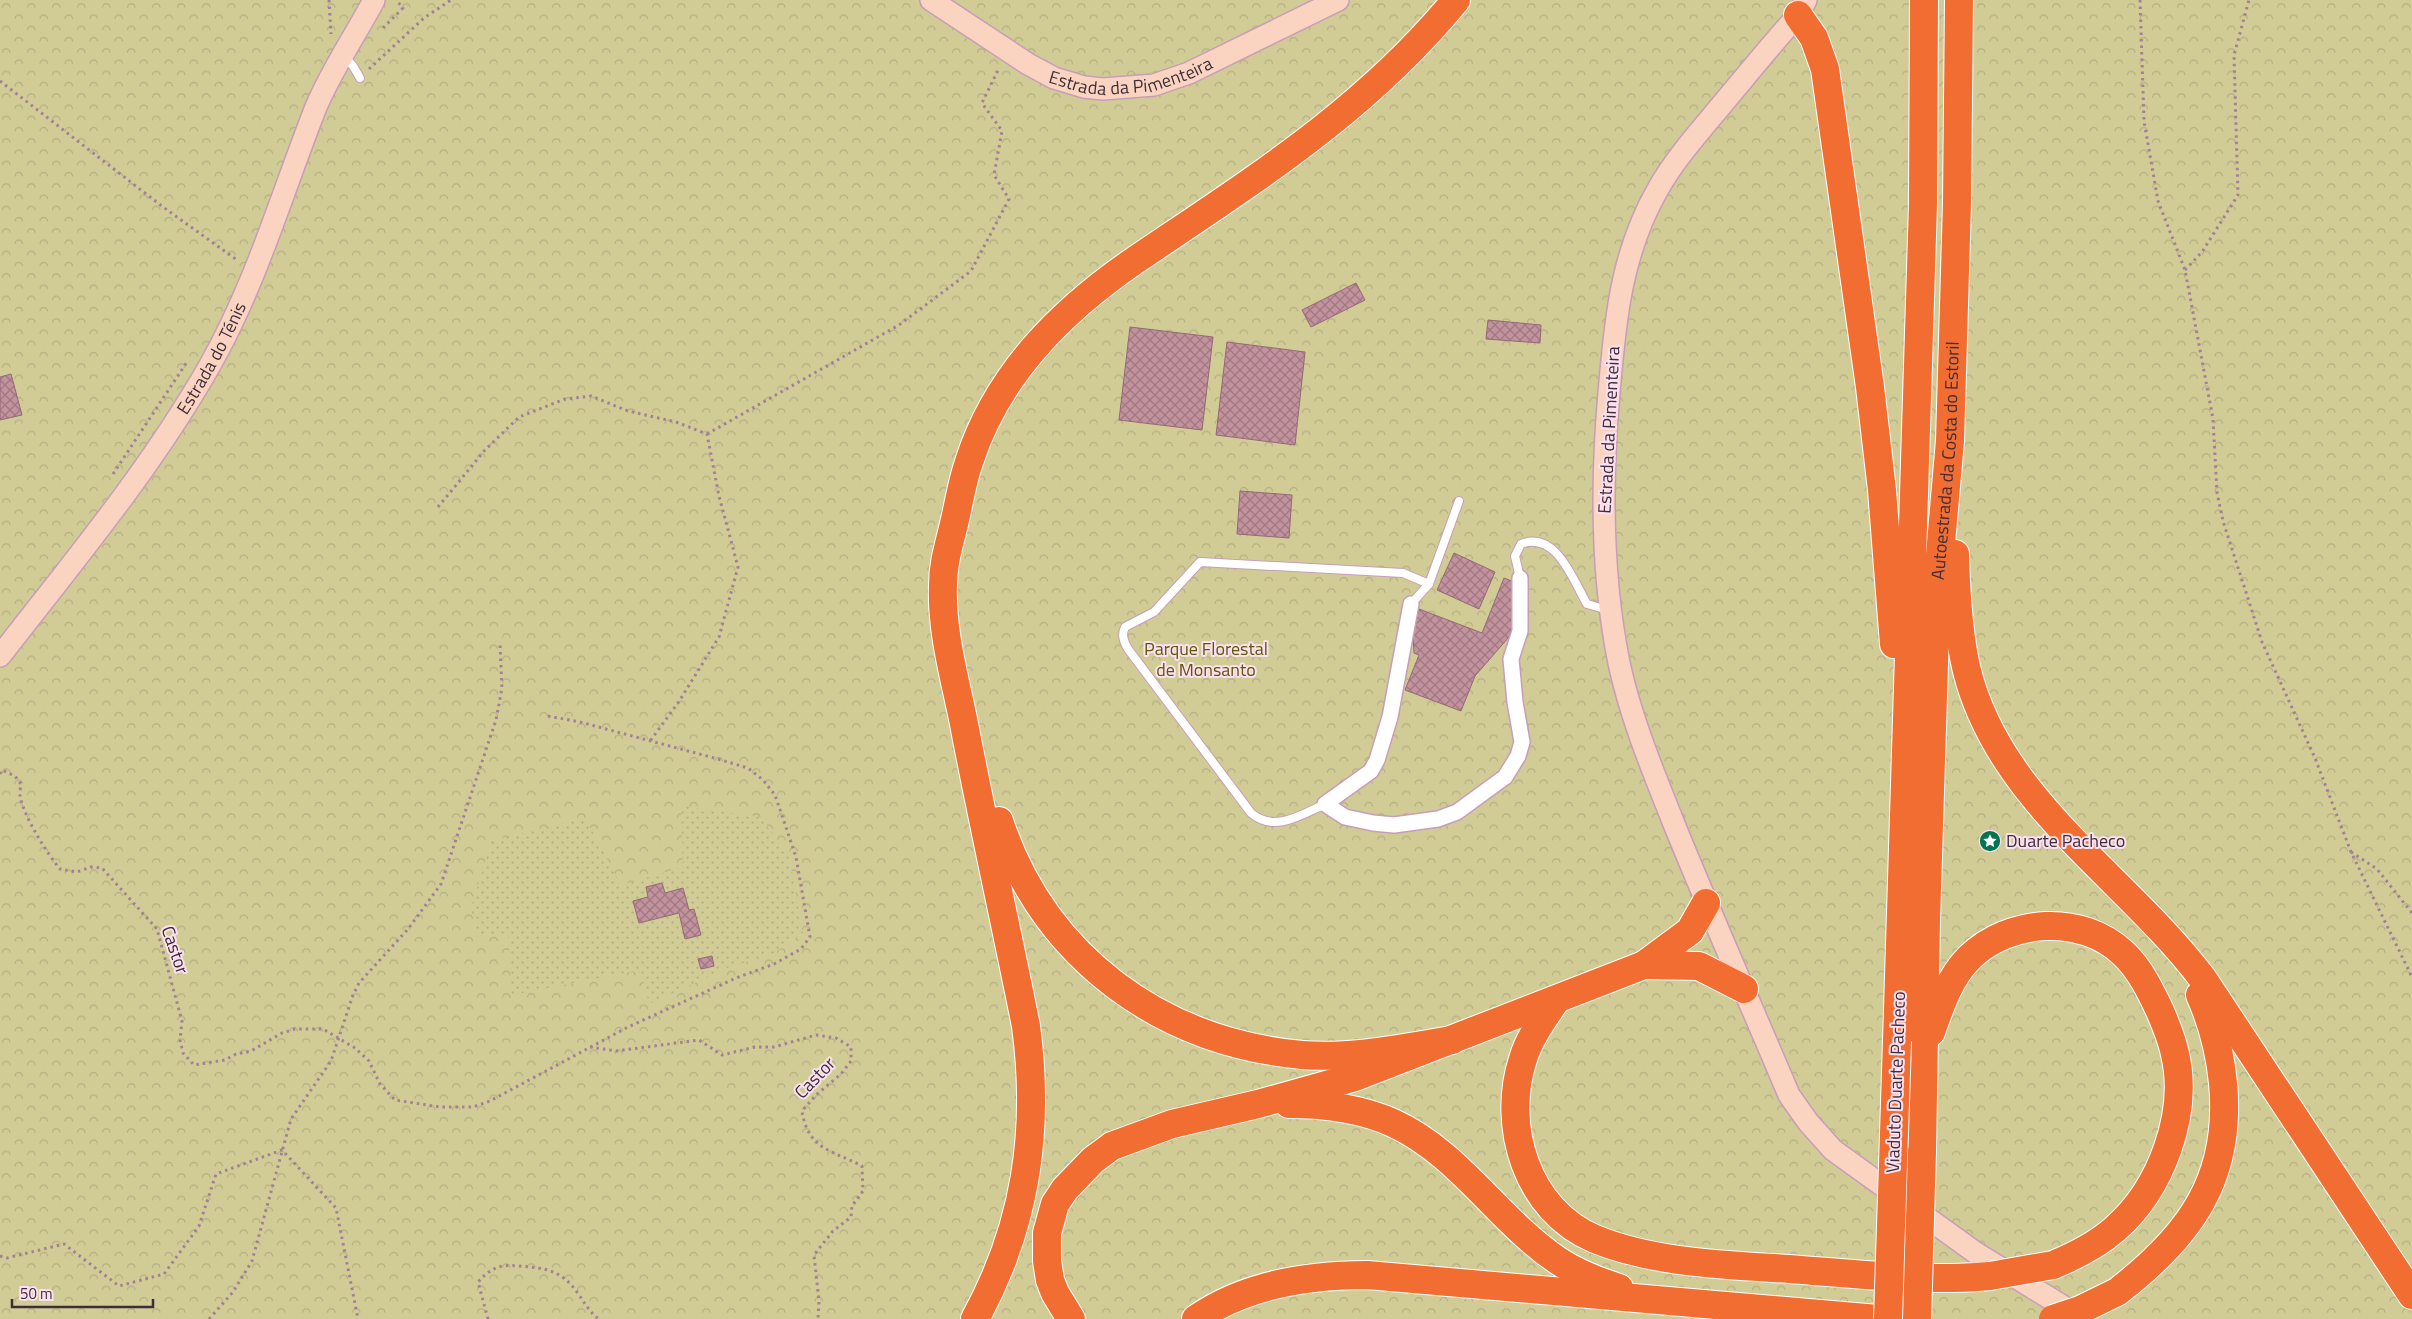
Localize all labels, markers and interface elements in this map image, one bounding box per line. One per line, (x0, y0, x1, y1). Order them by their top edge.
street label: Estrada da Pimenteira (1046, 50, 1217, 102)
street label: Estrada do Ténis (170, 298, 253, 419)
street label: Autoestrada da Costa do Estoril (1924, 341, 1966, 581)
street label: Estrada da Pimenteira (1591, 345, 1626, 514)
park label: Parque Florestal de Monsanto (1144, 635, 1268, 683)
place label: Duarte Pacheco (2006, 827, 2125, 854)
place icon: Duarte Pacheco (1978, 829, 2002, 853)
street label: Castor (155, 922, 196, 978)
street label: Viaduto Duarte Pacheco (1879, 991, 1912, 1173)
street label: Castor (788, 1051, 841, 1105)
scale bar (12, 1276, 154, 1308)
text: 50 m (20, 1282, 53, 1305)

